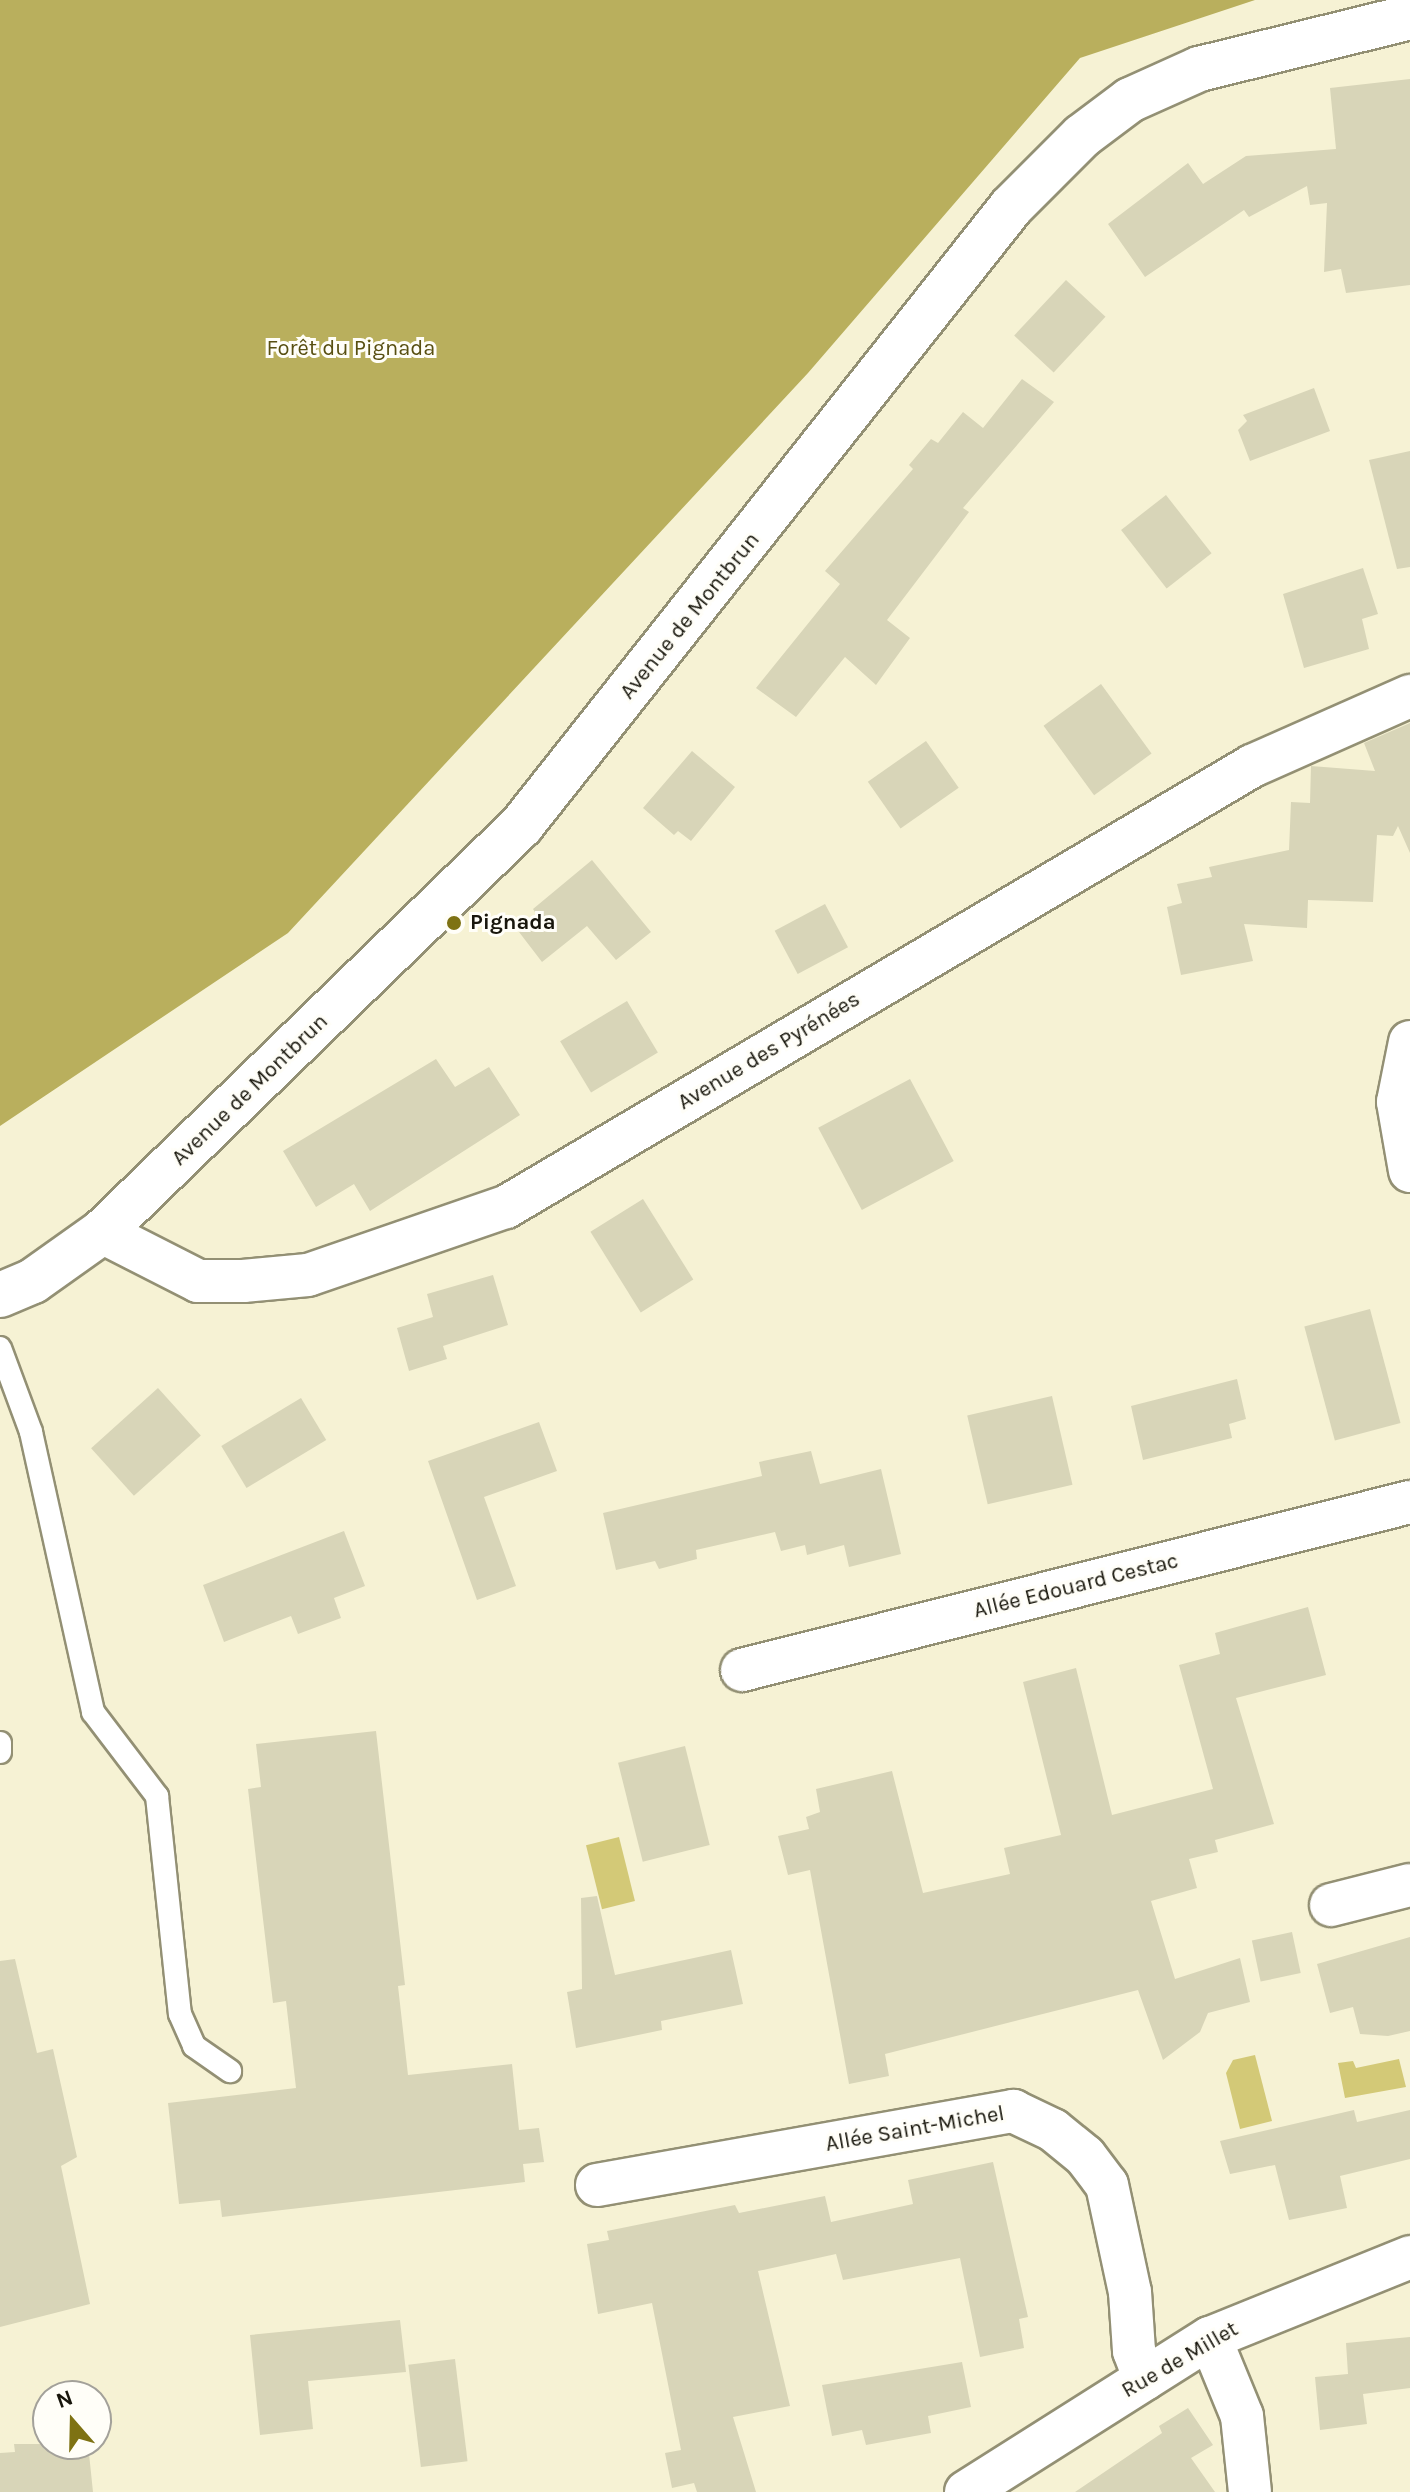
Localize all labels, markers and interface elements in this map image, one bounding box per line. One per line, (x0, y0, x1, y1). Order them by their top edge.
park label: Forêt du Pignada (267, 336, 435, 362)
street label: Avenue de Montbrun (615, 527, 765, 705)
place label: Pignada (470, 910, 556, 936)
marker: Pignada (445, 914, 463, 932)
street label: Avenue des Pyrénées (673, 986, 865, 1116)
street label: Avenue de Montbrun (166, 1009, 334, 1171)
street label: Allée Edouard Cestac (971, 1548, 1181, 1624)
street label: Allée Saint-Michel (823, 2100, 1007, 2158)
street label: Rue de Millet (1117, 2316, 1243, 2404)
north arrow (32, 2380, 112, 2460)
text: N (53, 2384, 76, 2414)

